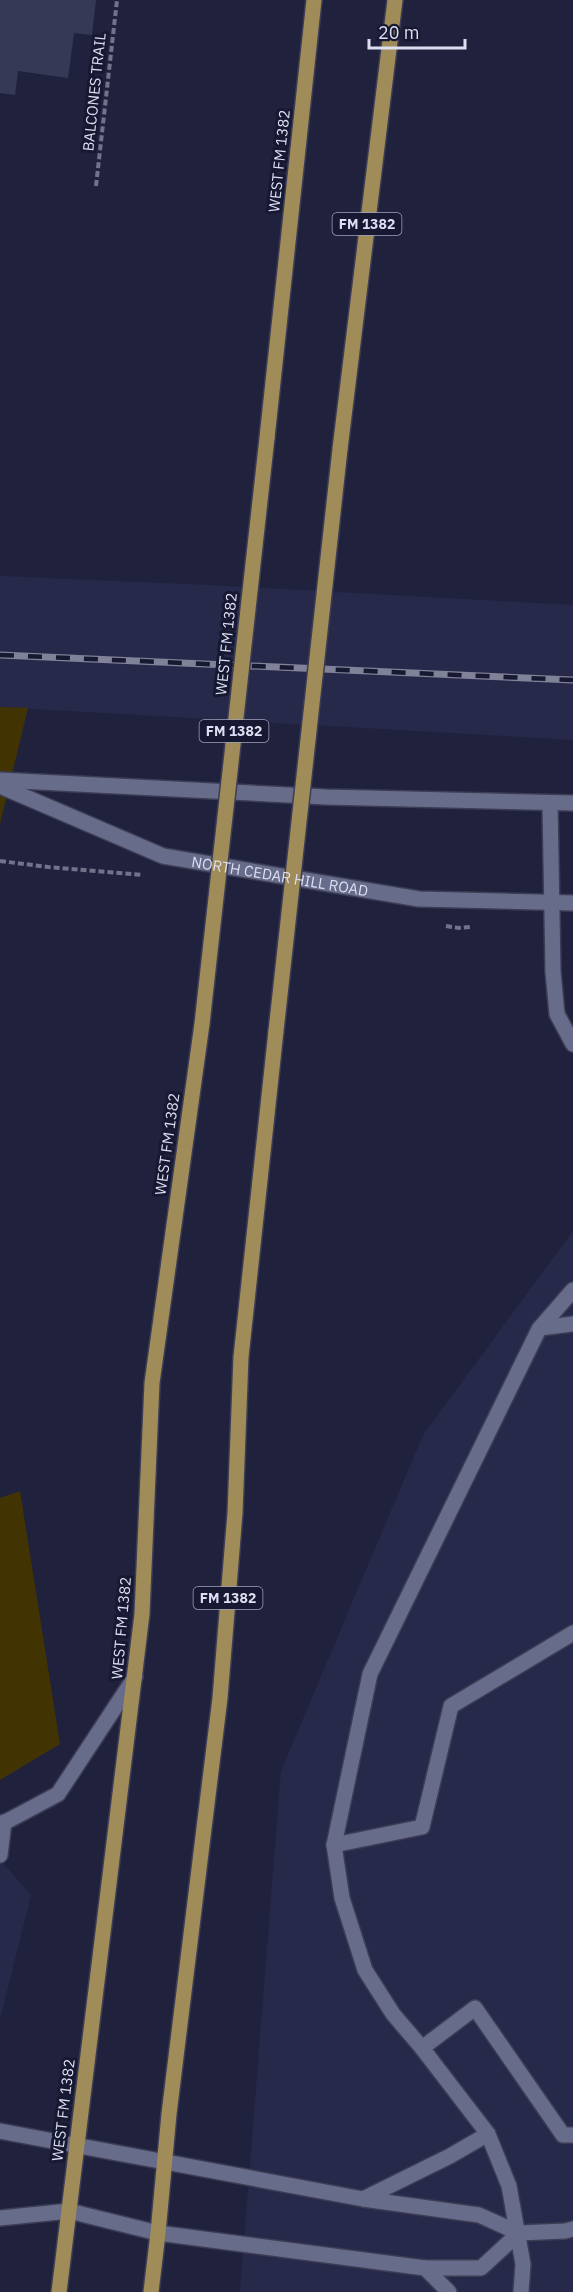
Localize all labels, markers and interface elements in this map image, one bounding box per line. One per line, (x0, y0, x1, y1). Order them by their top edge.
scale bar (369, 12, 465, 50)
text: 20 m (378, 21, 420, 44)
street label: BALCONES TRAIL (78, 31, 110, 152)
street label: WEST FM 1382 (264, 109, 294, 213)
road number: FM 1382 (332, 213, 401, 235)
street label: WEST FM 1382 (211, 592, 241, 696)
road number: FM 1382 (200, 720, 268, 742)
street label: NORTH CEDAR HILL ROAD (190, 851, 370, 900)
street label: WEST FM 1382 (150, 1092, 184, 1196)
street label: WEST FM 1382 (107, 1576, 135, 1680)
road number: FM 1382 (194, 1587, 262, 1609)
street label: WEST FM 1382 (47, 2058, 79, 2162)

